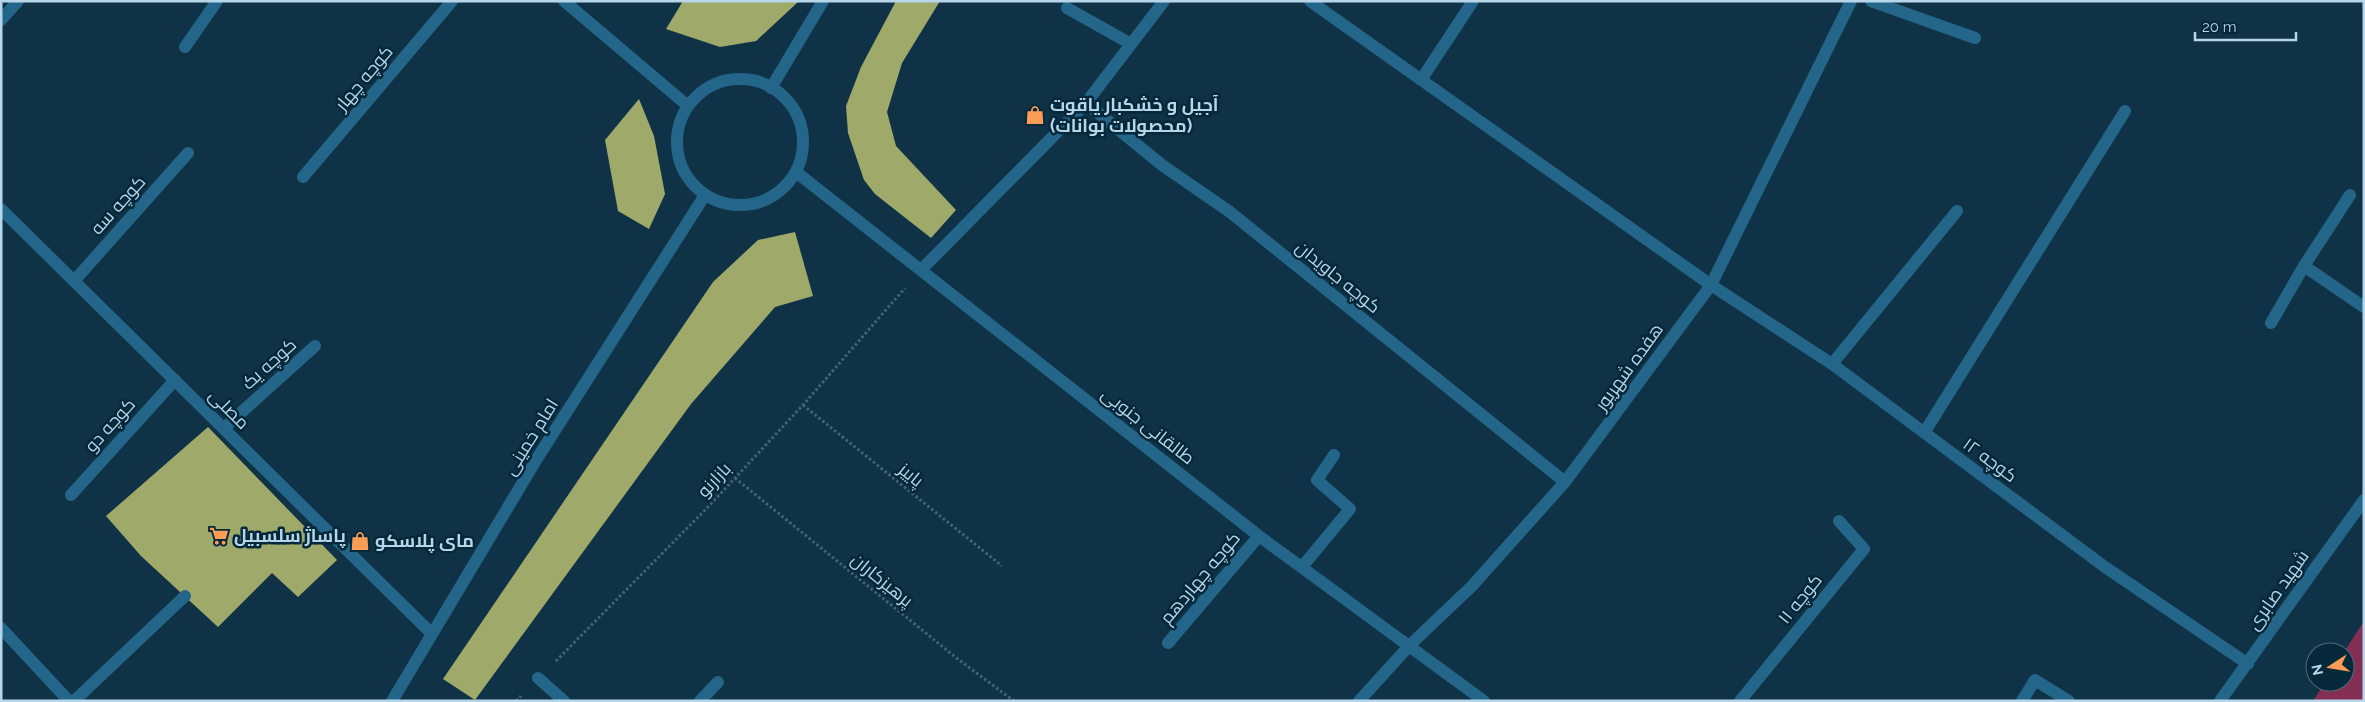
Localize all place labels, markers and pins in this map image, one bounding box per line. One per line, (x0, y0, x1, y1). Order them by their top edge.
place label: آجیل و خشکبار یاقوت (محصولات بوانات) (1050, 94, 1219, 137)
shop icon: آجیل و خشکبار یاقوت (محصولات بوانات) (1024, 104, 1046, 126)
supermarket icon: پاساژ سلسبیل (208, 525, 230, 547)
place label: پاساژ سلسبیل (234, 525, 346, 548)
shop icon: مای پلاسکو (349, 530, 371, 552)
place label: مای پلاسکو (375, 530, 474, 553)

